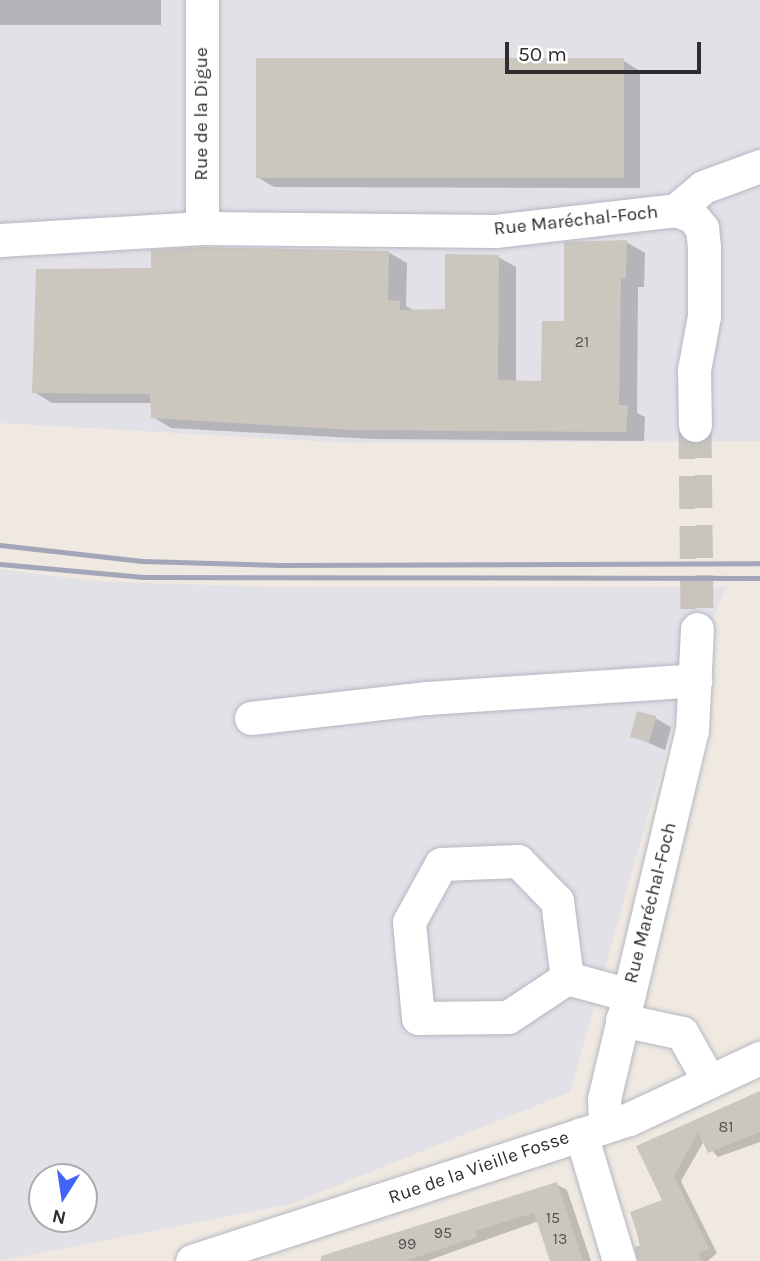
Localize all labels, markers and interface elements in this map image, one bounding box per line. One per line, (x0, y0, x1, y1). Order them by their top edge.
scale bar (508, 28, 704, 72)
text: 50 m (518, 42, 567, 66)
street label: Rue de la Digue (191, 47, 213, 181)
street label: Rue Maréchal-Foch (493, 201, 659, 241)
house number: 21 (575, 332, 589, 352)
street label: Rue Maréchal-Foch (620, 820, 682, 986)
house number: 81 (718, 1117, 734, 1137)
street label: Rue de la Vieille Fosse (386, 1126, 572, 1210)
north arrow (28, 1163, 98, 1233)
text: N (50, 1204, 68, 1229)
house number: 15 (546, 1208, 560, 1228)
house number: 95 (434, 1223, 452, 1243)
house number: 13 (553, 1229, 567, 1249)
house number: 99 (398, 1234, 416, 1254)

